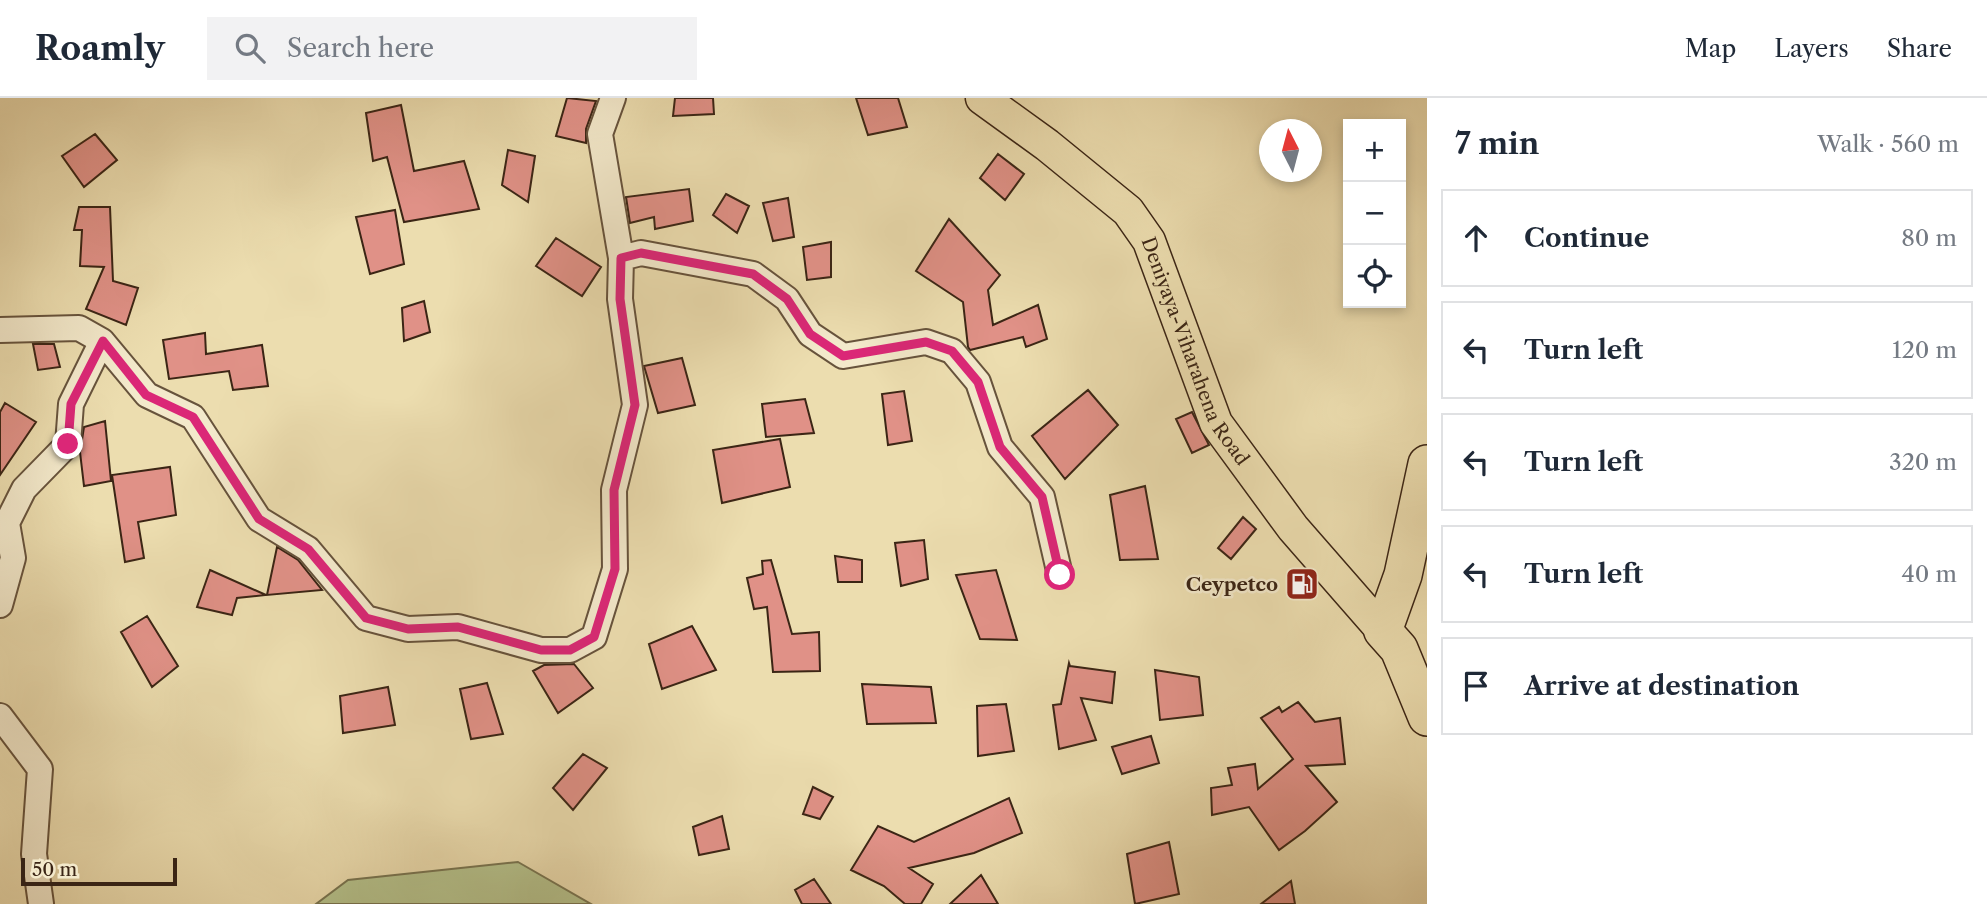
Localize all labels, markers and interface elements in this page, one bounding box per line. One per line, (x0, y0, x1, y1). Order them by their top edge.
search box (207, 17, 697, 80)
text: Roamly (35, 28, 165, 69)
icon: search (231, 29, 269, 67)
text: Search here (287, 32, 434, 64)
text: Map (1685, 34, 1736, 63)
text: Layers (1774, 34, 1849, 63)
text: Share (1887, 34, 1952, 63)
north arrow (1259, 119, 1322, 182)
map controls (1343, 119, 1406, 308)
button: + (1343, 119, 1406, 182)
text: 7 min (1455, 125, 1539, 162)
text: Walk · 560 m (1817, 130, 1959, 158)
button: − (1343, 182, 1406, 245)
icon: ahead (1457, 219, 1495, 257)
text: Continue (1524, 222, 1649, 254)
text: 80 m (1901, 224, 1957, 252)
street label: Deniyaya-Viharahena Road (1137, 234, 1255, 470)
button: locate (1343, 245, 1406, 308)
icon: left (1457, 331, 1495, 369)
text: Turn left (1524, 334, 1643, 366)
text: 120 m (1892, 336, 1957, 364)
route end (52, 428, 83, 459)
icon: left (1457, 443, 1495, 481)
text: Turn left (1524, 446, 1643, 478)
text: 320 m (1889, 448, 1957, 476)
icon: left (1457, 555, 1495, 593)
text: Turn left (1524, 558, 1643, 590)
route start (1044, 559, 1075, 590)
text: 40 m (1902, 560, 1957, 588)
fuel station icon: Ceypetco (1283, 565, 1321, 603)
place label: Ceypetco (1186, 573, 1278, 596)
icon: arrive (1457, 667, 1495, 705)
text: Arrive at destination (1524, 670, 1799, 702)
scale bar (21, 855, 177, 887)
text: 50 m (32, 858, 77, 881)

